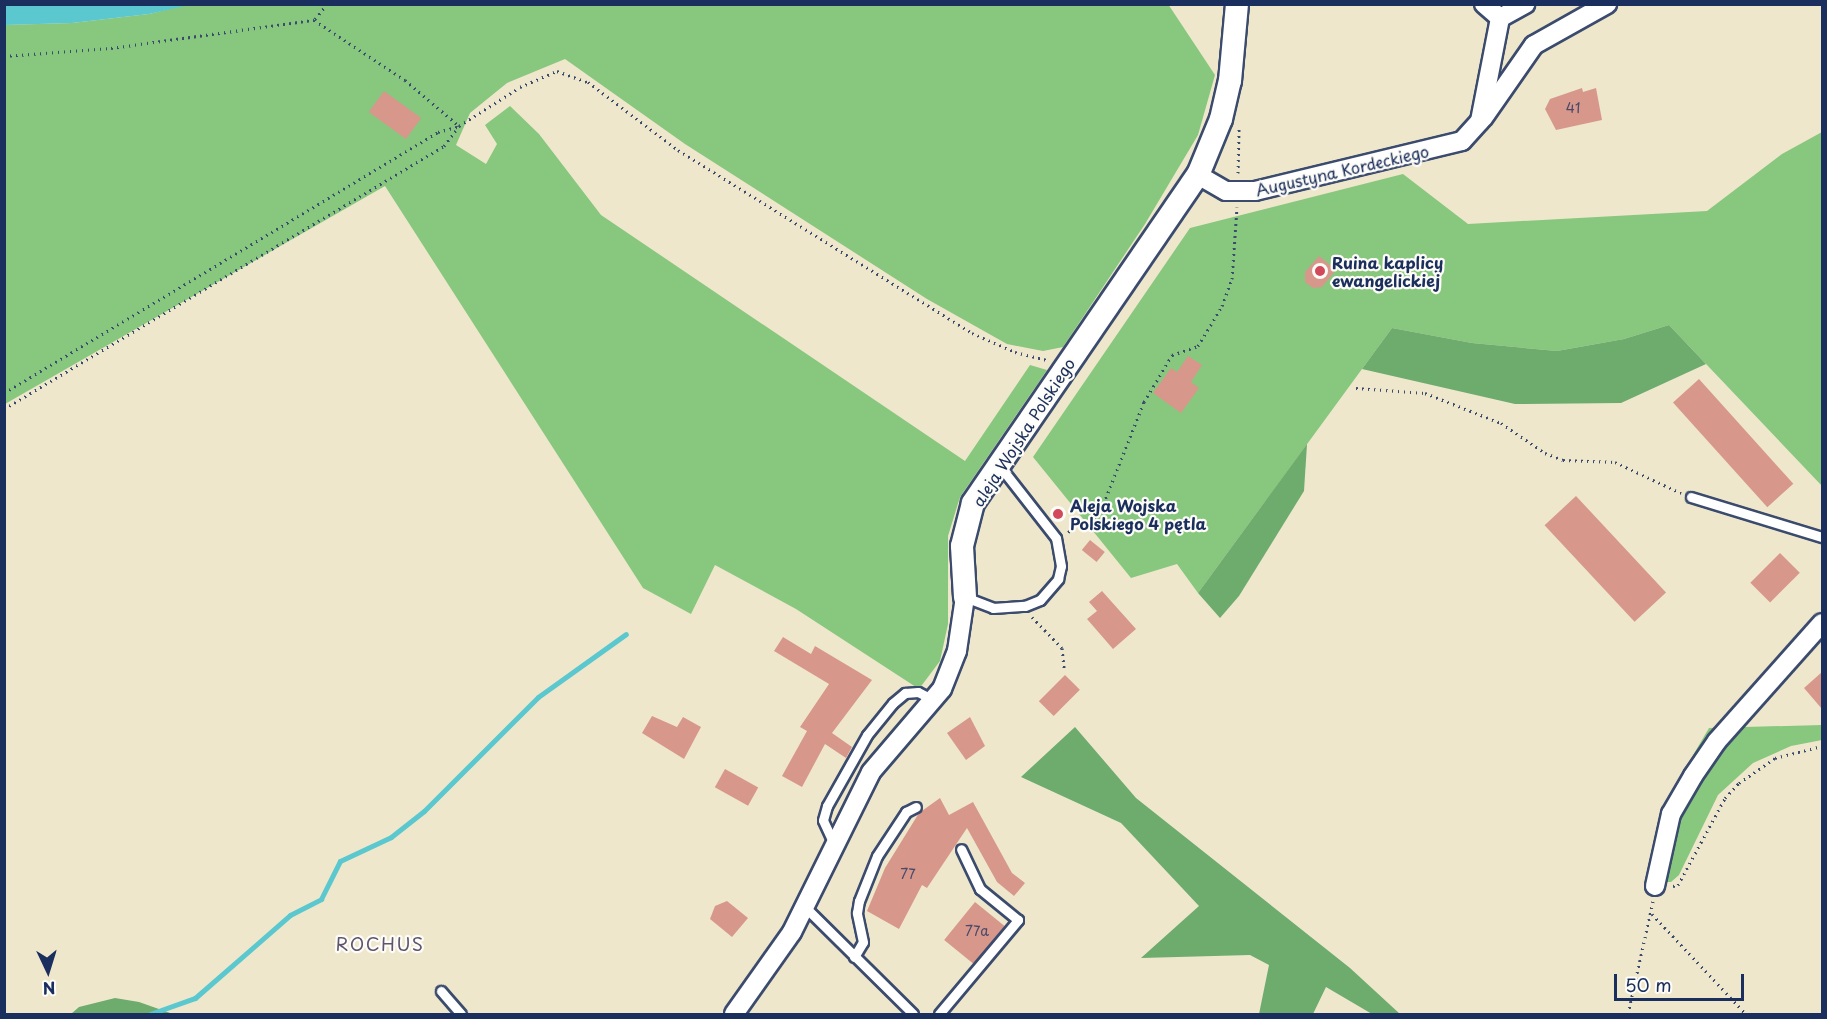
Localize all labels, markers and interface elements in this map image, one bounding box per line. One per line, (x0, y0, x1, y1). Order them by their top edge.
house number: 41 (1566, 100, 1580, 116)
street label: Augustyna Kordeckiego (1253, 141, 1431, 199)
place label: Ruina kaplicy ewangelickiej (1332, 252, 1443, 290)
marker: Ruina kaplicy ewangelickiej (1313, 264, 1327, 278)
street label: aleja Wojska Polskiego (968, 354, 1078, 510)
place label: Aleja Wojska Polskiego 4 pętla (1070, 495, 1208, 533)
marker: Aleja Wojska Polskiego 4 pętla (1051, 507, 1065, 521)
house number: 77 (900, 866, 916, 882)
house number: 77a (965, 923, 989, 939)
district label: ROCHUS (337, 933, 423, 955)
north arrow (18, 941, 78, 1001)
scale bar (1617, 962, 1748, 1000)
text: 50 m (1625, 971, 1672, 998)
text: N (42, 977, 56, 1001)

